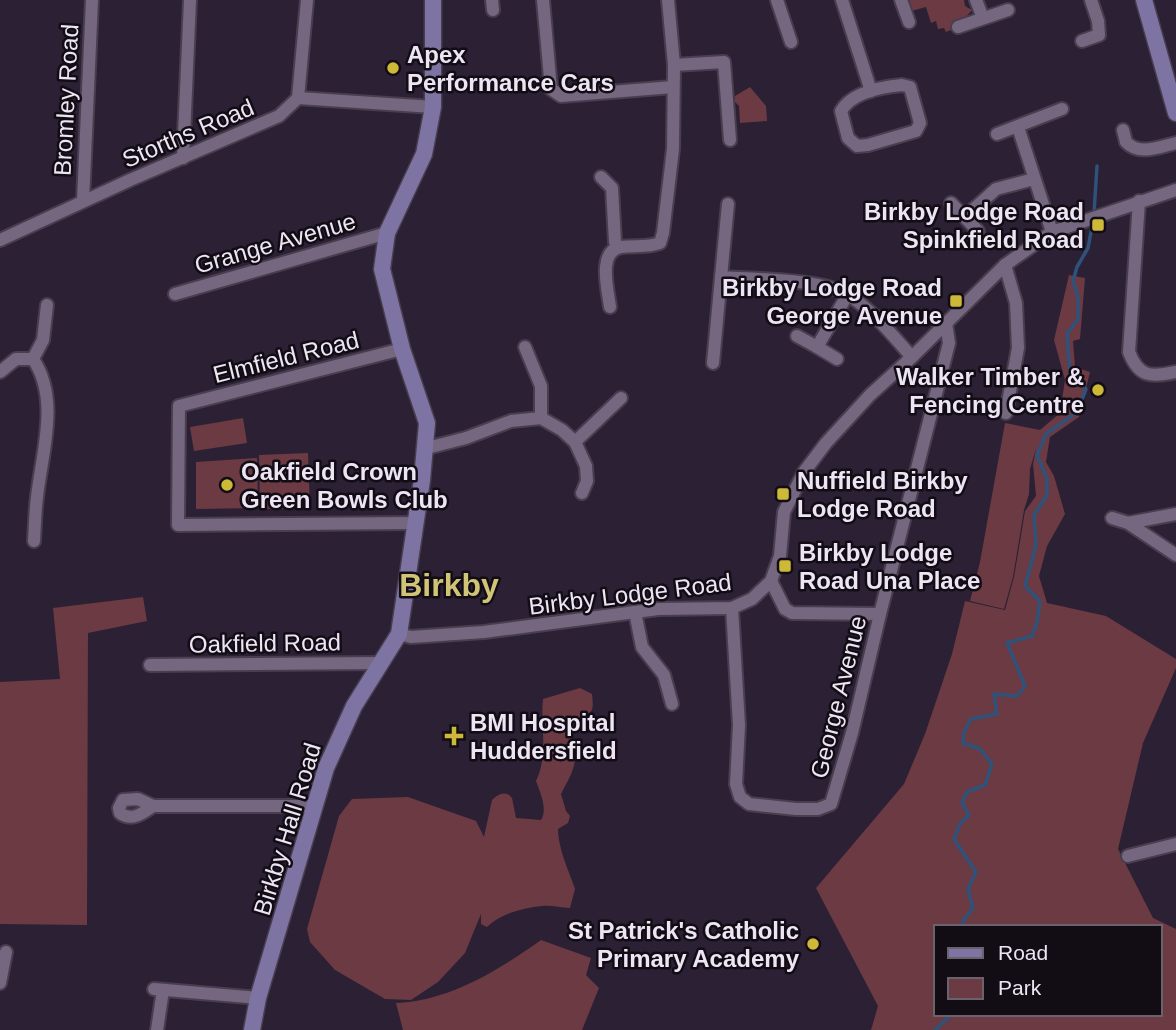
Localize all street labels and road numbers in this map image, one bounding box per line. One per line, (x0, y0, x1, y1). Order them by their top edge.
street label: Bromley Road (49, 23, 83, 177)
street label: Storths Road (118, 93, 258, 173)
street label: Grange Avenue (191, 207, 359, 279)
street label: Elmfield Road (210, 326, 362, 388)
street label: Birkby Lodge Road (527, 568, 733, 620)
street label: George Avenue (805, 613, 871, 781)
street label: Oakfield Road (189, 628, 341, 658)
street label: Birkby Hall Road (248, 740, 326, 918)

